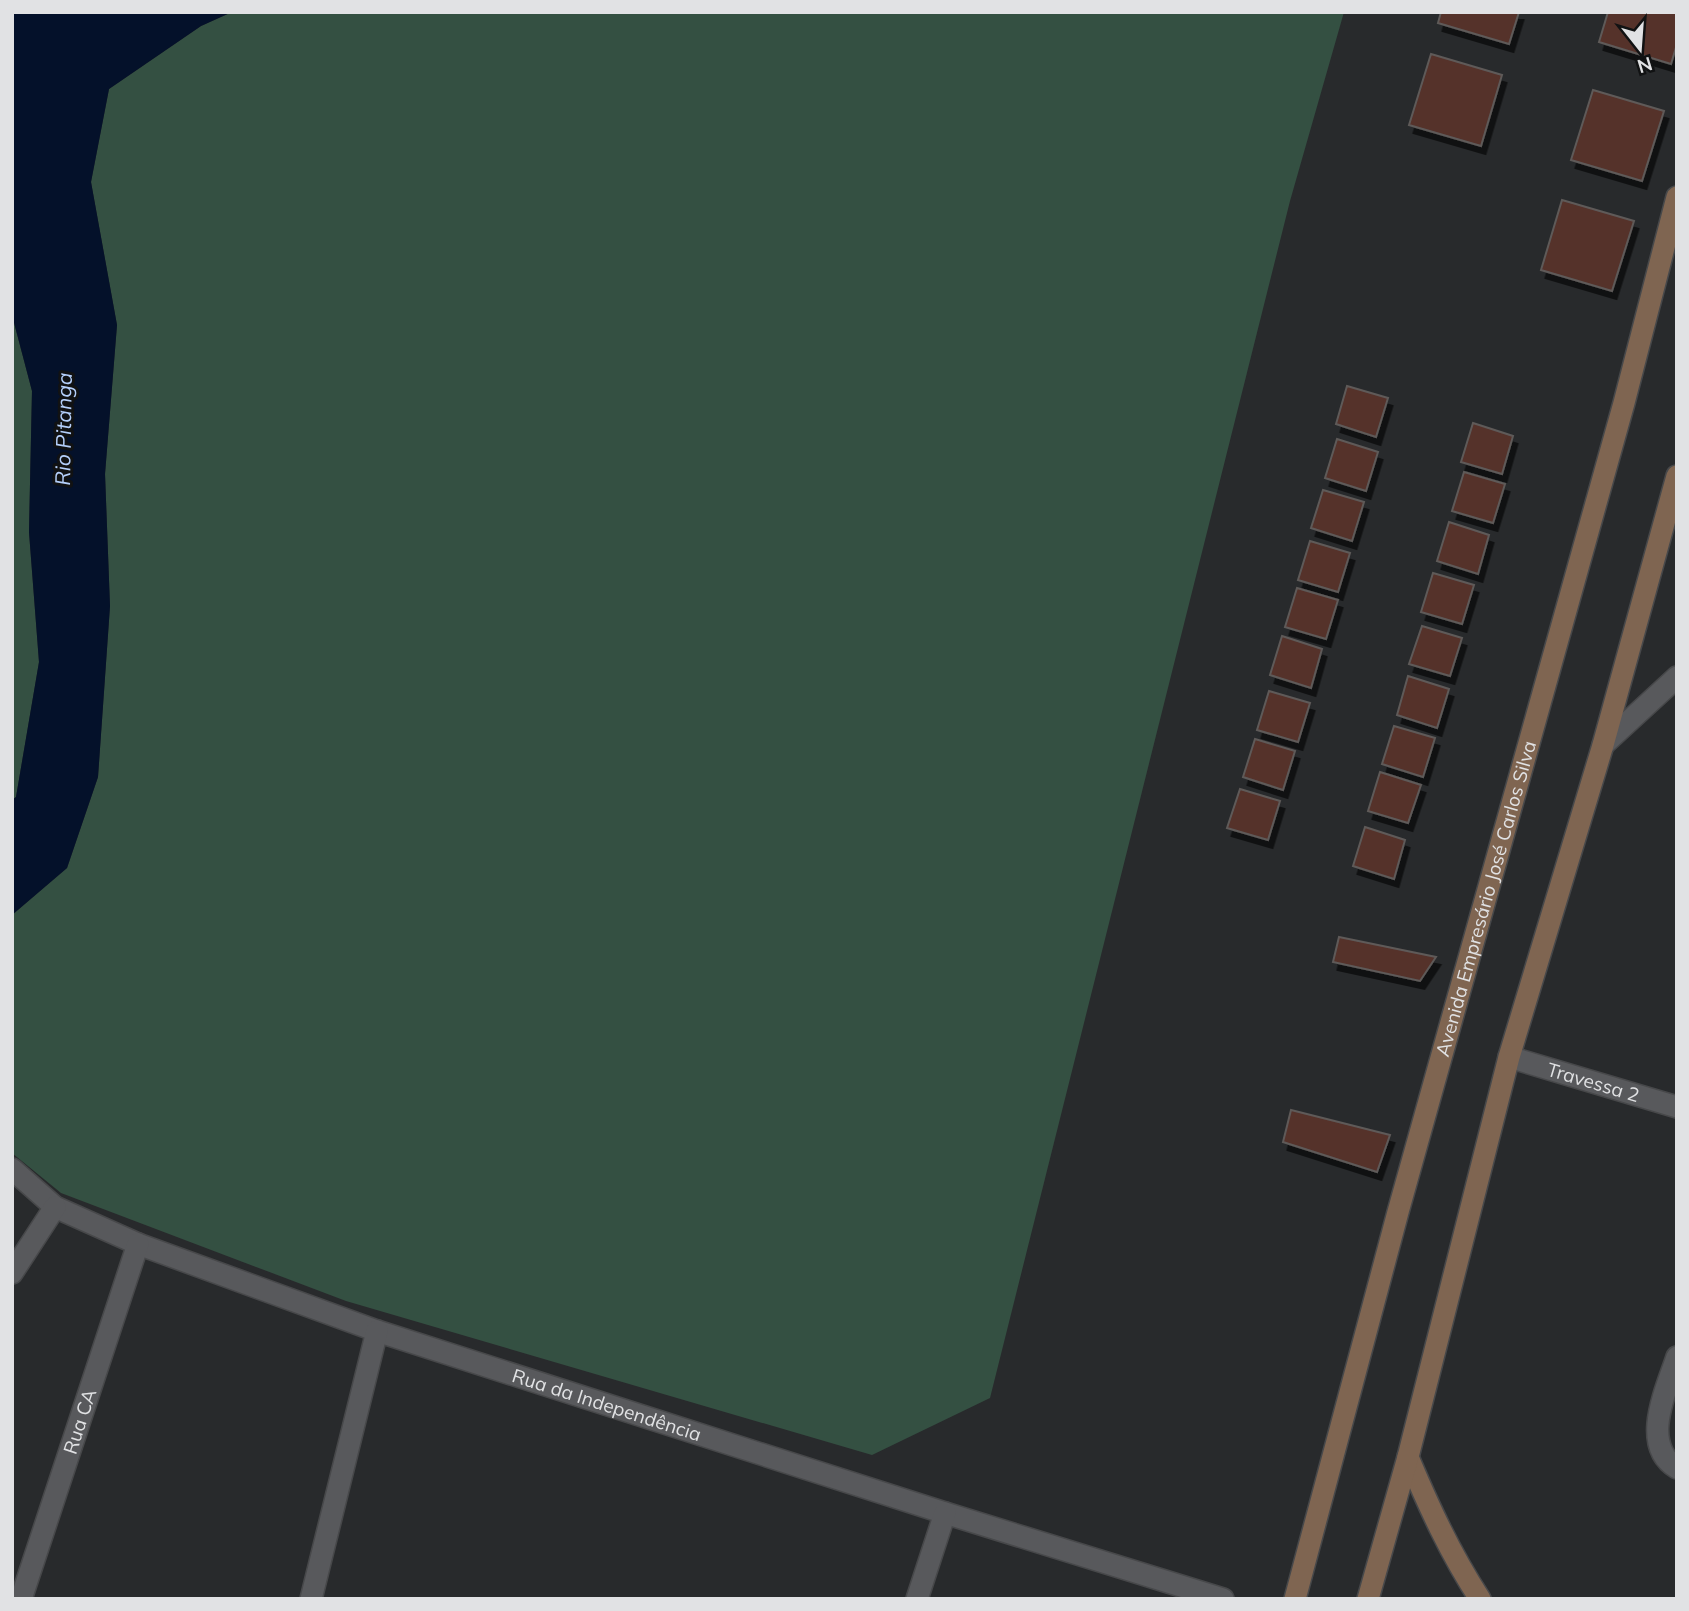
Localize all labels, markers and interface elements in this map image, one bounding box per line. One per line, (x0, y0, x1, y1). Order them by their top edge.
north arrow (1605, 14, 1675, 84)
text: N (1635, 52, 1655, 79)
water label: Rio Pitanga (49, 372, 77, 486)
street label: Avenida Empresário José Carlos Silva (1430, 738, 1541, 1059)
street label: Travessa 2 (1544, 1057, 1642, 1107)
street label: Rua da Independência (509, 1363, 704, 1446)
street label: Rua CA (58, 1386, 101, 1457)

